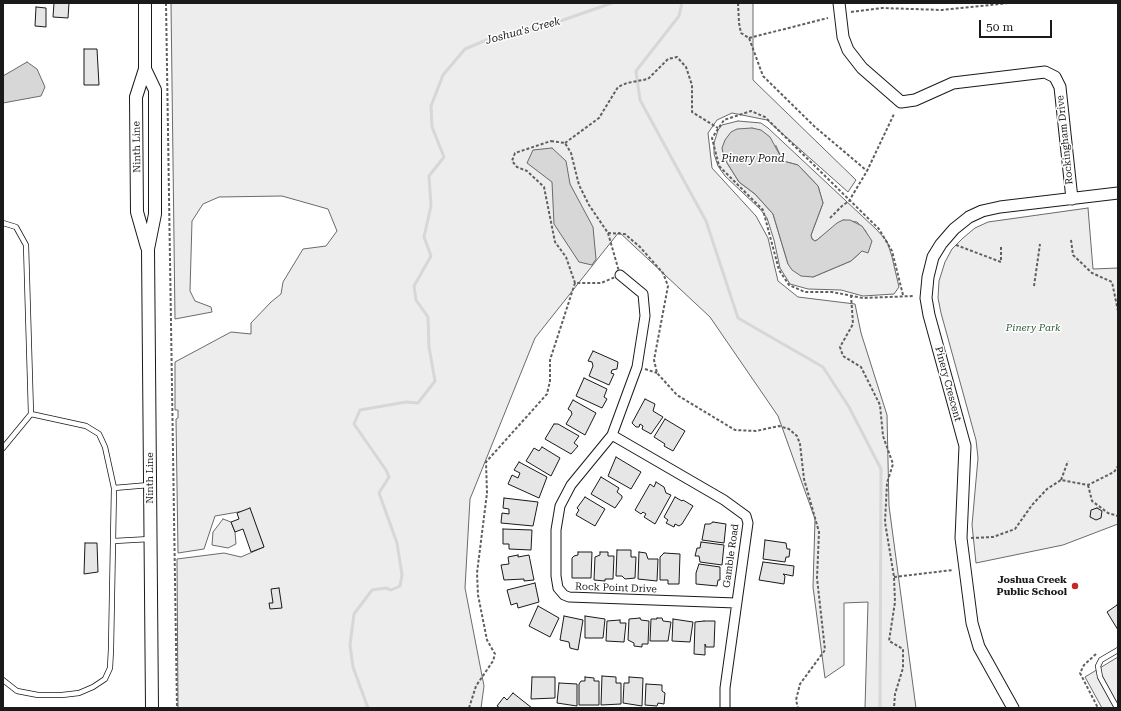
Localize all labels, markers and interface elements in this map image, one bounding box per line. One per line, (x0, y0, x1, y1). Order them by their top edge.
scale bar (981, 12, 1054, 38)
water label: Joshua's Creek (484, 15, 562, 47)
text: 50 m (986, 20, 1013, 34)
street label: Rockingham Drive (1054, 95, 1076, 185)
street label: Ninth Line (131, 121, 143, 173)
water label: Pinery Pond (721, 152, 785, 166)
park label: Pinery Park (1006, 322, 1060, 334)
street label: Pinery Crescent (932, 345, 964, 423)
street label: Ninth Line (144, 452, 156, 504)
street label: Gamble Road (721, 523, 741, 589)
place label: Joshua Creek Public School (997, 574, 1067, 598)
street label: Rock Point Drive (575, 581, 657, 595)
marker: Joshua Creek Public School (1070, 581, 1080, 591)

